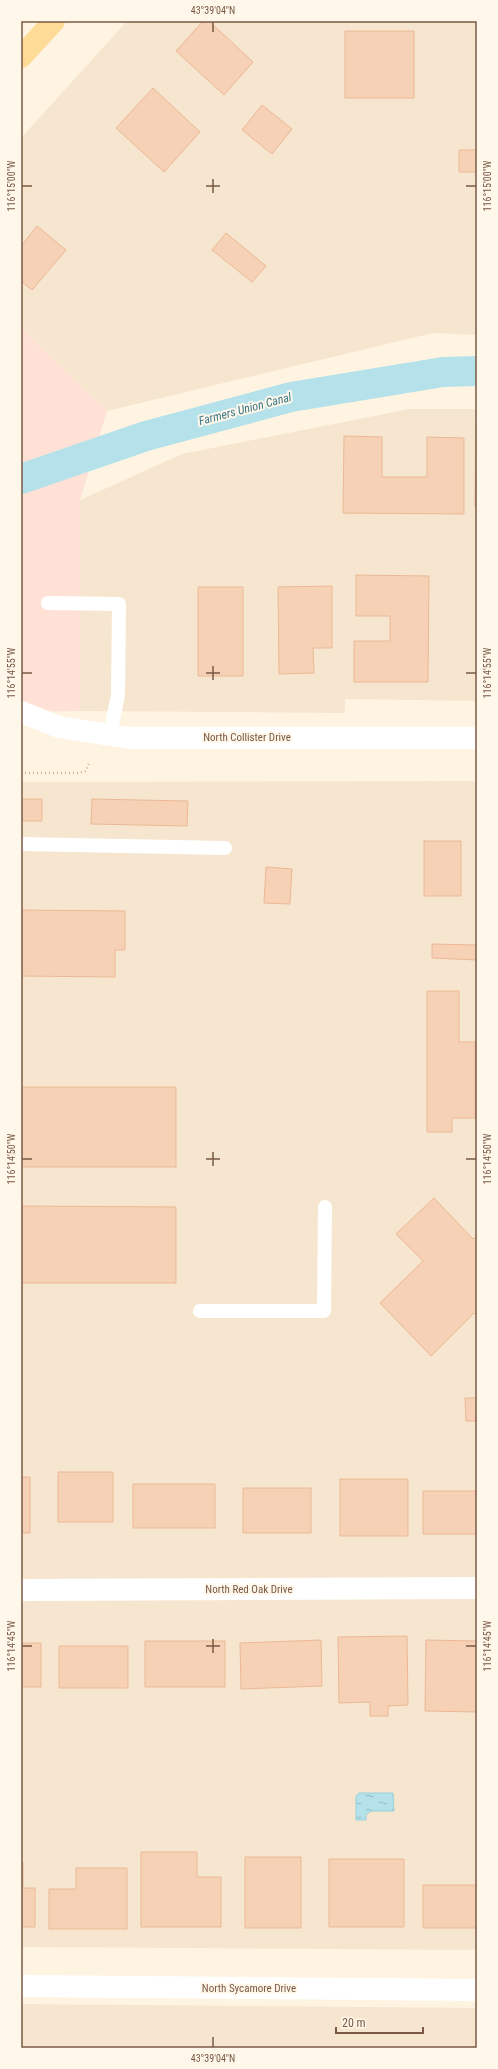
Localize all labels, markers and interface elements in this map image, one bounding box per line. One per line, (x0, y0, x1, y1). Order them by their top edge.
text: 43°39'04"N (191, 5, 235, 16)
text: 116°15'00"W (6, 160, 17, 211)
text: 116°15'00"W (482, 160, 493, 211)
water label: Farmers Union Canal (197, 390, 293, 428)
text: 116°14'55"W (6, 647, 17, 698)
text: 116°14'55"W (482, 647, 493, 698)
street label: North Collister Drive (203, 731, 291, 744)
text: 116°14'50"W (6, 1133, 17, 1184)
text: 116°14'50"W (482, 1133, 493, 1184)
street label: North Red Oak Drive (205, 1583, 293, 1596)
text: 116°14'45"W (6, 1620, 17, 1671)
text: 116°14'45"W (482, 1620, 493, 1671)
street label: North Sycamore Drive (202, 1982, 296, 1995)
scale bar (336, 2009, 423, 2035)
text: 20 m (342, 2016, 366, 2030)
text: 43°39'04"N (191, 2053, 235, 2064)

